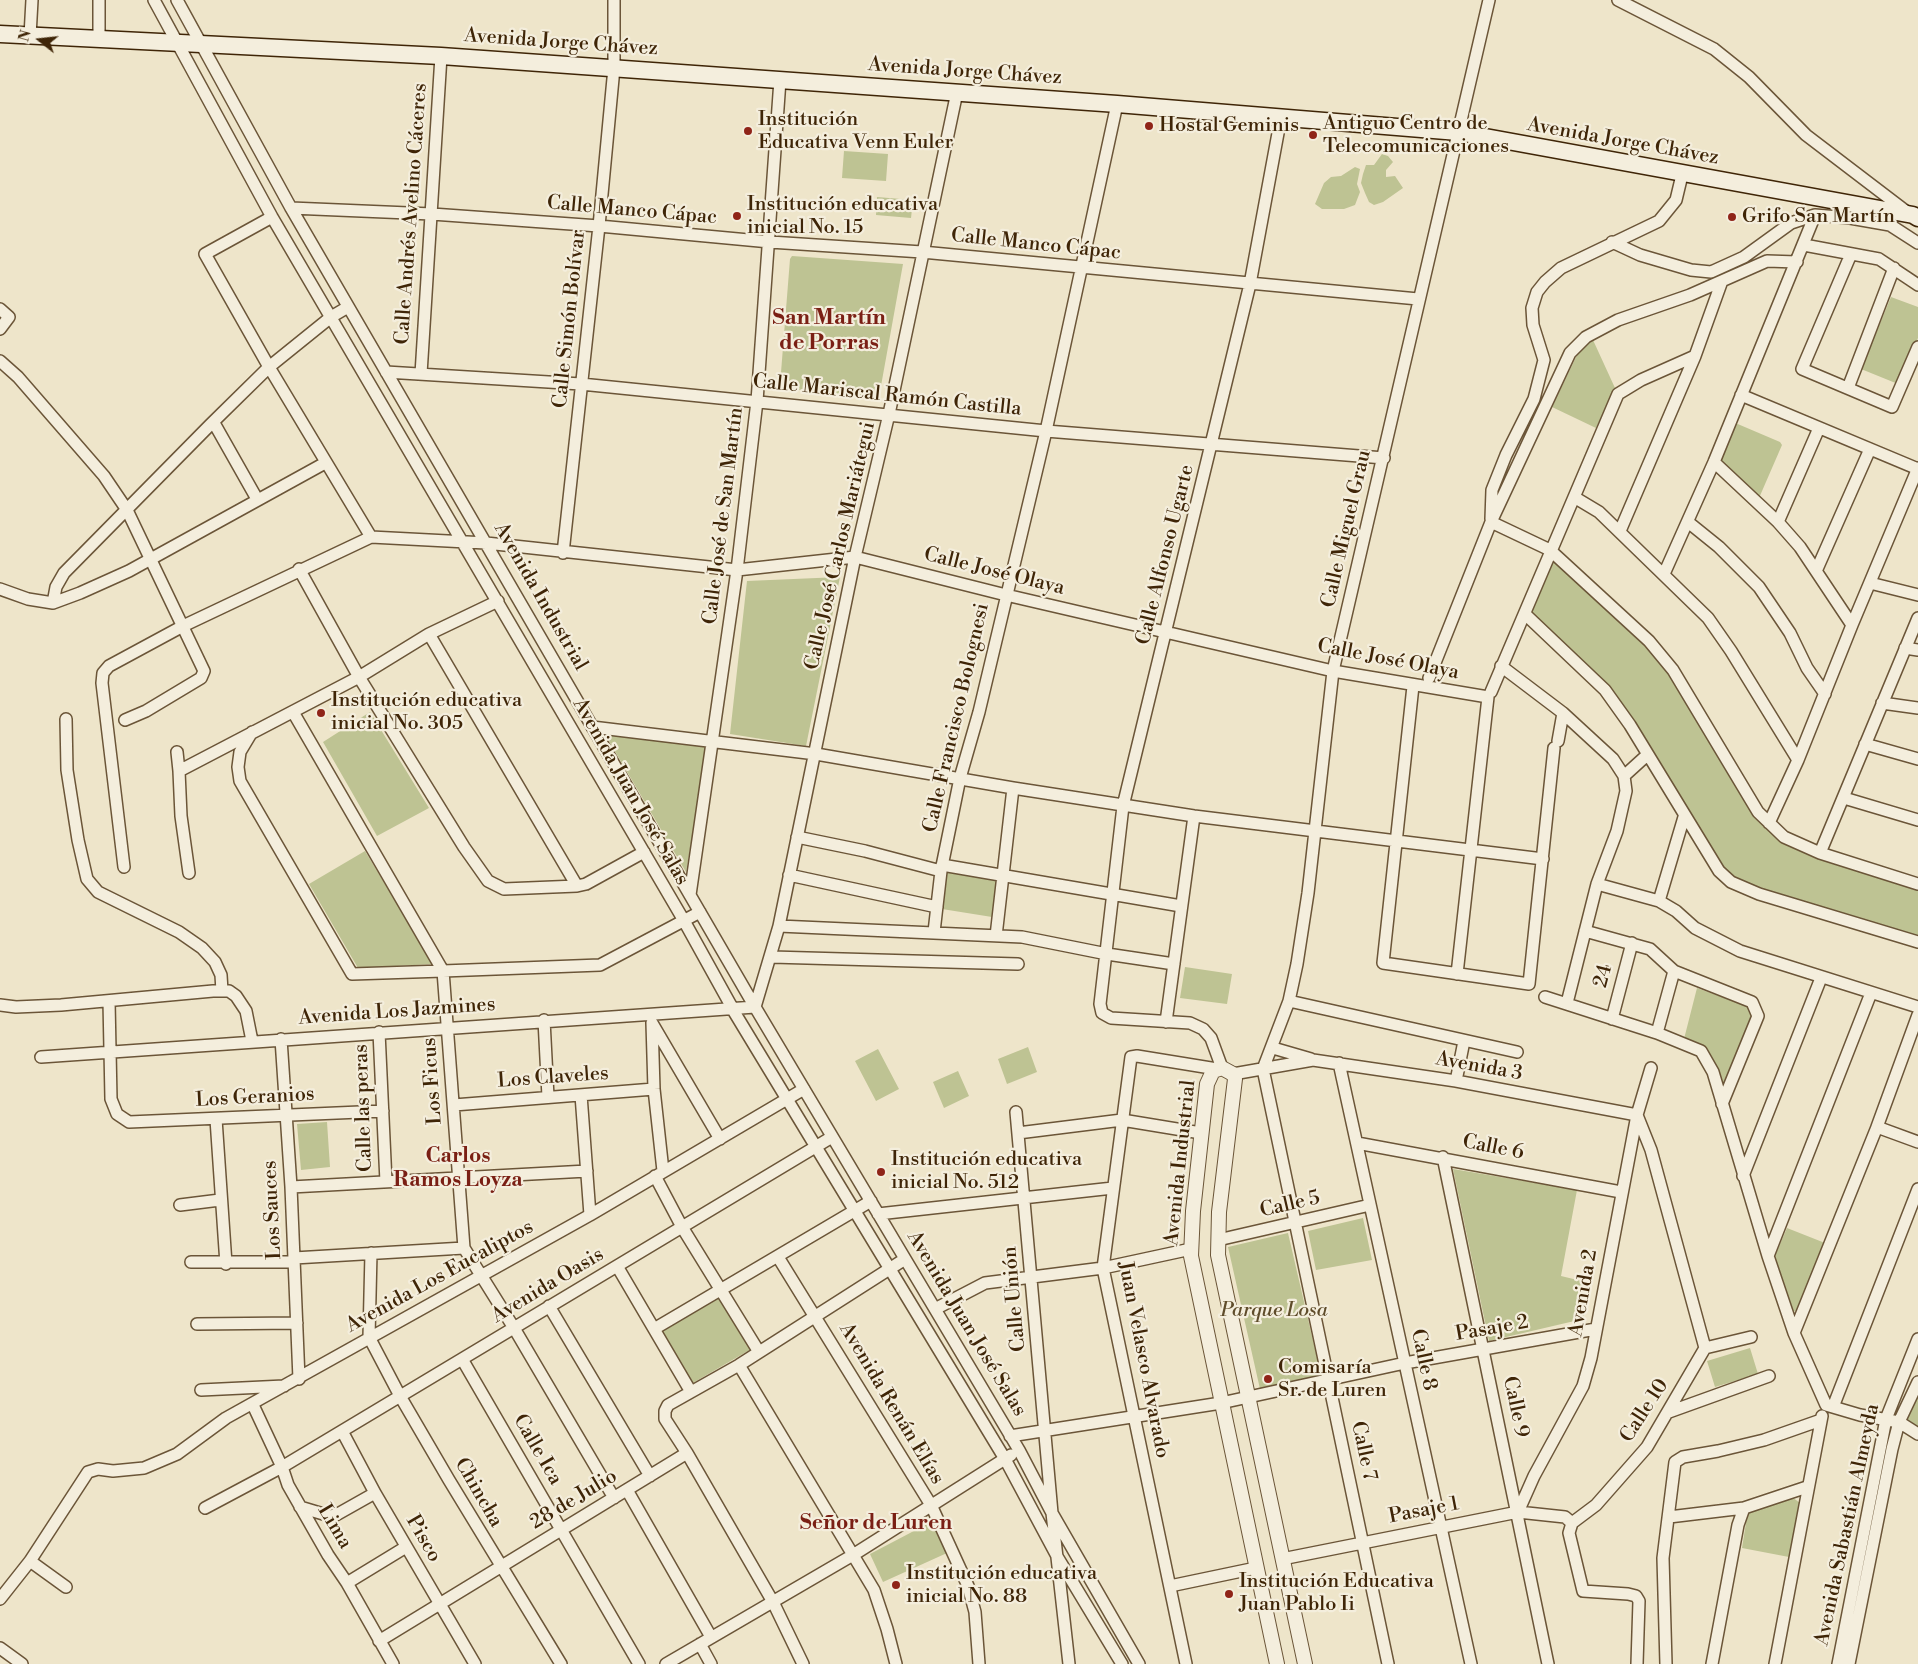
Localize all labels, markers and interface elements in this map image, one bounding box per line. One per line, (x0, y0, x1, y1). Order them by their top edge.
north arrow (15, 15, 65, 65)
street label: Avenida Jorge Chávez (463, 24, 659, 62)
text: N (15, 28, 36, 44)
street label: Avenida Jorge Chávez (867, 53, 1063, 91)
street label: Calle Andrés Avelino Cáceres (391, 82, 433, 346)
place label: Institución Educativa Venn Euler (758, 108, 953, 155)
place label: Antiguo Centro de Telecomunicaciones (1323, 112, 1509, 159)
street label: Avenida Jorge Chávez (1525, 113, 1721, 171)
place label: Hostal Geminis (1159, 114, 1299, 138)
marker: Hostal Geminis (1143, 120, 1155, 132)
marker: Institución Educativa Venn Euler (742, 125, 754, 137)
marker: Antiguo Centro de Telecomunicaciones (1307, 129, 1319, 141)
street label: Calle Manco Cápac (546, 192, 718, 230)
place label: Institución educativa inicial No. 15 (747, 193, 938, 240)
place label: Grifo San Martín (1742, 205, 1895, 229)
marker: Institución educativa inicial No. 15 (731, 210, 743, 222)
marker: Grifo San Martín (1726, 211, 1738, 223)
street label: Calle Manco Cápac (950, 224, 1122, 266)
street label: Calle Simón Bolívar (549, 229, 591, 409)
district label: San Martín de Porras (772, 306, 886, 358)
street label: Calle Mariscal Ramón Castilla (751, 370, 1023, 422)
street label: Calle José de San Martín (699, 406, 749, 626)
street label: Calle José Carlos Mariátegui (801, 420, 881, 672)
street label: Calle Miguel Grau (1317, 448, 1377, 610)
street label: Calle Alfonso Ugarte (1132, 462, 1200, 648)
street label: Avenida Industrial (488, 519, 592, 675)
street label: Calle José Olaya (921, 543, 1067, 601)
street label: Calle Francisco Bolognesi (919, 601, 995, 835)
street label: Calle José Olaya (1315, 634, 1461, 686)
place label: Institución educativa inicial No. 305 (331, 689, 522, 736)
street label: Avenida Juan José Salas (567, 694, 693, 890)
marker: Institución educativa inicial No. 305 (315, 707, 327, 719)
street label: 24 (1589, 962, 1619, 990)
street label: Avenida Los Jazmines (298, 993, 496, 1031)
street label: Los Ficus (418, 1037, 448, 1125)
street label: Calle las peras (350, 1044, 378, 1172)
street label: Avenida 3 (1434, 1048, 1524, 1086)
street label: Los Claveles (497, 1062, 609, 1094)
street label: Avenida Industrial (1160, 1079, 1202, 1247)
street label: Los Geranios (195, 1083, 315, 1113)
street label: Calle 6 (1460, 1130, 1526, 1166)
district label: Carlos Ramos Loyza (393, 1144, 523, 1194)
place label: Institución educativa inicial No. 512 (891, 1148, 1082, 1195)
street label: Los Sauces (258, 1160, 288, 1260)
marker: Institución educativa inicial No. 512 (875, 1166, 887, 1178)
street label: Calle 5 (1258, 1186, 1322, 1224)
street label: Avenida Los Eucaliptos (342, 1216, 538, 1338)
street label: Avenida Juan José Salas (901, 1227, 1031, 1421)
street label: Avenida Oasis (488, 1243, 608, 1329)
street label: Calle Unión (998, 1245, 1032, 1353)
street label: Avenida 2 (1565, 1248, 1603, 1338)
street label: Juan Velasco Alvarado (1112, 1259, 1174, 1461)
park label: Parque Losa (1221, 1299, 1327, 1323)
street label: Pasaje 2 (1454, 1311, 1530, 1347)
street label: Avenida Renán Elías (833, 1319, 949, 1489)
street label: Calle 8 (1405, 1327, 1441, 1393)
place label: Comisaría Sr. de Luren (1278, 1356, 1387, 1403)
marker: Comisaría Sr. de Luren (1262, 1373, 1274, 1385)
street label: Calle 9 (1497, 1374, 1533, 1440)
street label: Calle 10 (1616, 1375, 1674, 1447)
street label: Avenida Sabastián Almeyda (1811, 1402, 1885, 1648)
street label: Calle Ica (507, 1410, 567, 1490)
street label: Calle 7 (1345, 1419, 1381, 1483)
street label: Chincha (449, 1454, 507, 1532)
street label: 28 de Julio (526, 1465, 622, 1535)
street label: Pasaje 1 (1387, 1492, 1461, 1530)
street label: Lima (311, 1500, 357, 1554)
street label: Pisco (400, 1511, 446, 1567)
district label: Señor de Luren (800, 1511, 952, 1537)
place label: Institución educativa inicial No. 88 (906, 1562, 1097, 1609)
place label: Institución Educativa Juan Pablo Ii (1239, 1570, 1434, 1617)
marker: Institución educativa inicial No. 88 (890, 1579, 902, 1591)
marker: Institución Educativa Juan Pablo Ii (1223, 1588, 1235, 1600)

